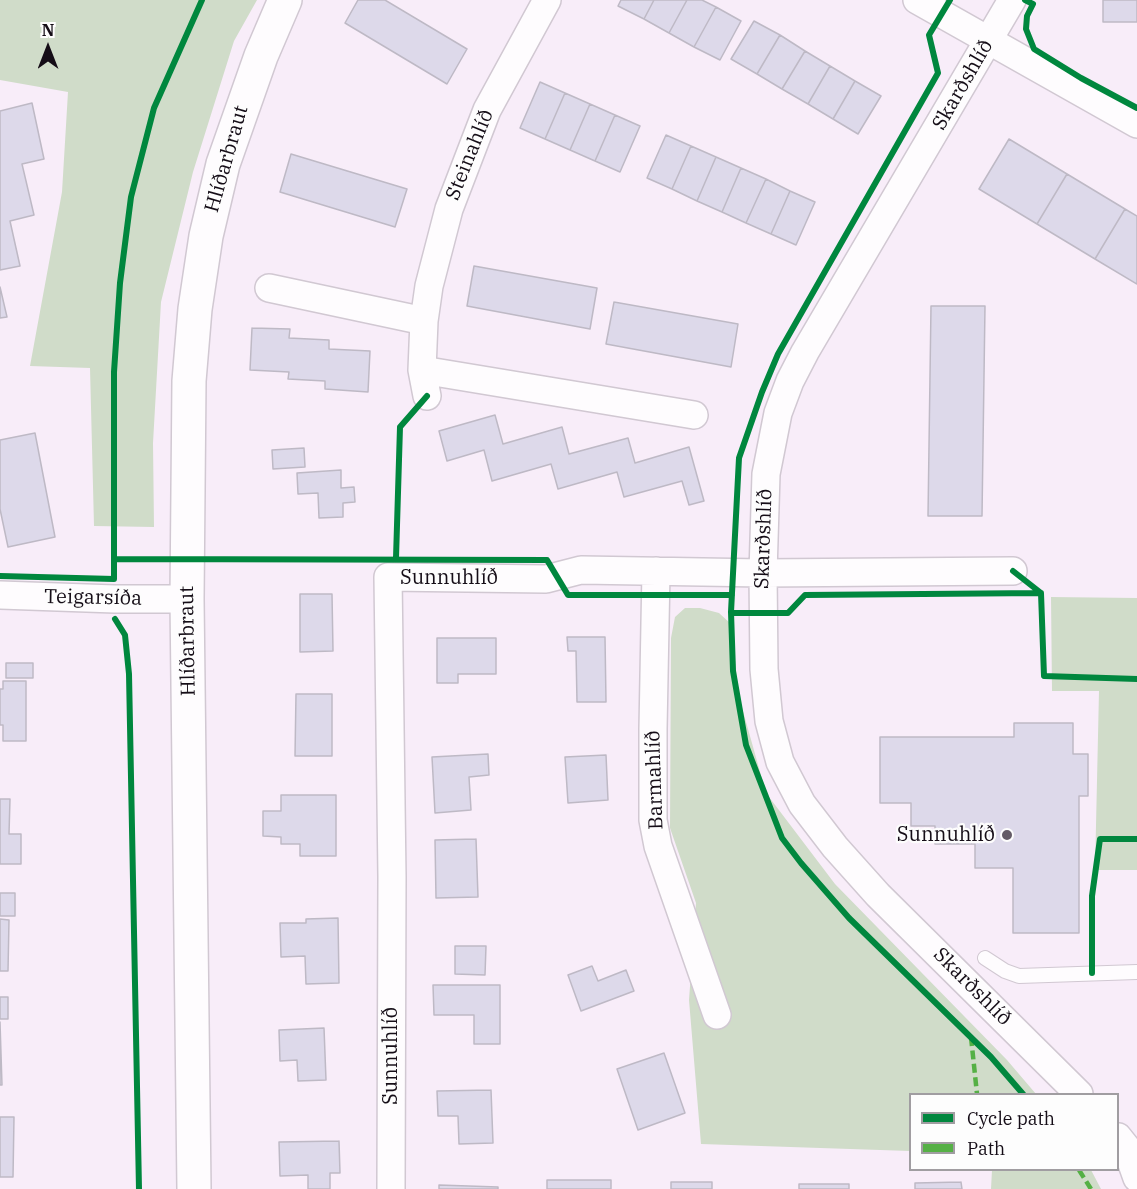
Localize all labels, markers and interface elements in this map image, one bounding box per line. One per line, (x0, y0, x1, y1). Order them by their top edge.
north arrow (18, 18, 78, 78)
text: N (42, 20, 54, 40)
street label: Skarðshlíð (928, 36, 998, 134)
street label: Hlíðarbraut (200, 103, 254, 215)
street label: Steinahlíð (441, 106, 499, 204)
street label: Skarðshlíð (750, 488, 778, 590)
street label: Sunnuhlíð (400, 566, 498, 590)
street label: Teigarsíða (44, 585, 142, 611)
street label: Hlíðarbraut (175, 586, 201, 696)
street label: Barmahlíð (641, 730, 669, 830)
place label: Sunnuhlíð (897, 823, 995, 847)
marker: Sunnuhlíð (1000, 828, 1014, 842)
street label: Skarðshlíð (928, 943, 1016, 1031)
street label: Sunnuhlíð (379, 1007, 403, 1105)
legend (909, 1093, 1119, 1171)
text: Cycle path (967, 1107, 1055, 1130)
text: Path (967, 1137, 1005, 1160)

